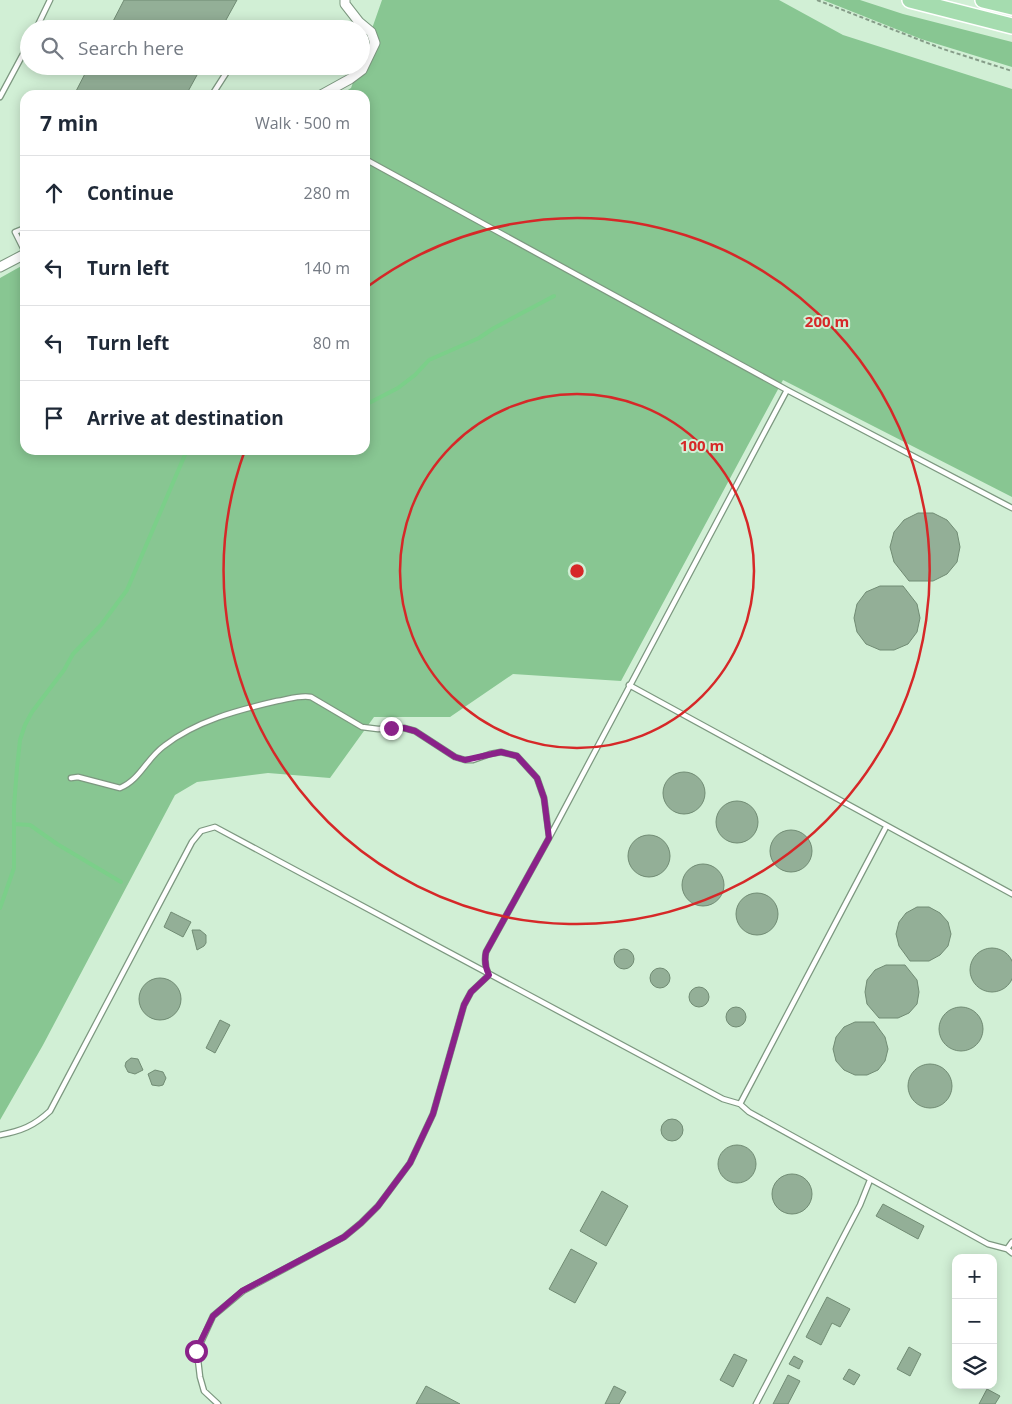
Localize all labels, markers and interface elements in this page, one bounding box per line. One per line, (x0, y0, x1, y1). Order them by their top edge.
search box (20, 20, 370, 75)
icon: search (38, 34, 66, 62)
text: Search here (78, 35, 184, 61)
text: 7 min (40, 109, 98, 137)
text: Walk · 500 m (255, 112, 350, 134)
icon: ahead (40, 179, 68, 207)
text: Continue (87, 180, 174, 206)
text: 280 m (304, 182, 350, 204)
icon: left (40, 254, 68, 282)
text: Turn left (87, 255, 169, 281)
text: 140 m (304, 257, 350, 279)
text: 200 m (805, 311, 849, 331)
icon: left (40, 329, 68, 357)
text: Turn left (87, 330, 169, 356)
text: 80 m (313, 332, 350, 354)
icon: arrive (40, 404, 68, 432)
text: Arrive at destination (87, 405, 284, 431)
text: 100 m (680, 435, 724, 455)
centre of rings (568, 562, 586, 580)
route end (380, 717, 403, 740)
map controls (952, 1254, 997, 1389)
button: + (952, 1254, 997, 1299)
button: − (952, 1299, 997, 1344)
route start (185, 1340, 208, 1363)
button: layers (952, 1344, 997, 1389)

